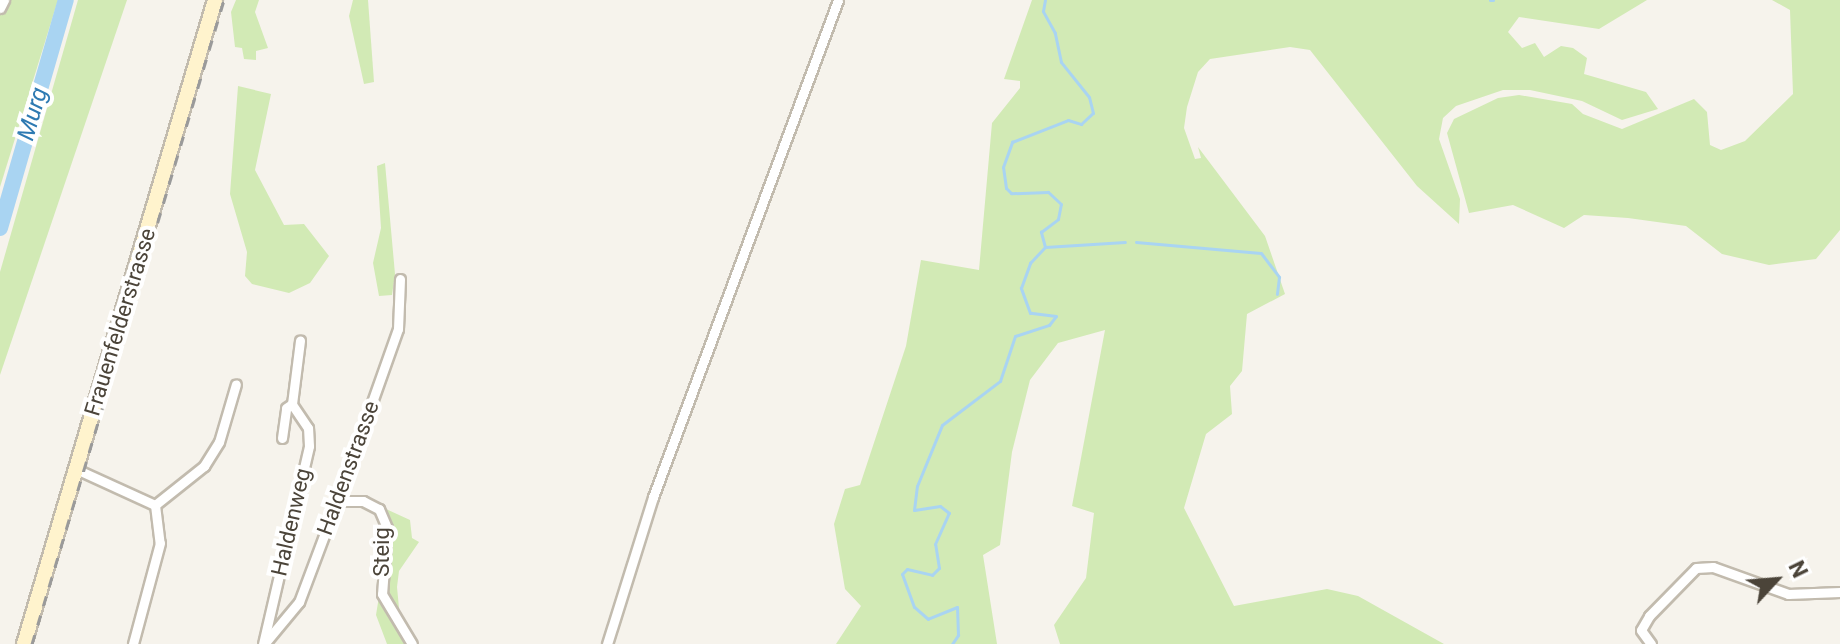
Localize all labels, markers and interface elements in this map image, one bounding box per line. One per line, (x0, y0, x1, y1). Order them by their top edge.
water label: Murg (12, 84, 54, 144)
street label: Frauenfelderstrasse (79, 225, 161, 419)
street label: Haldenstrasse (311, 397, 385, 539)
street label: Haldenweg (266, 466, 316, 578)
street label: Steig (369, 527, 395, 577)
north arrow (1736, 540, 1816, 620)
text: N (1783, 557, 1813, 582)

